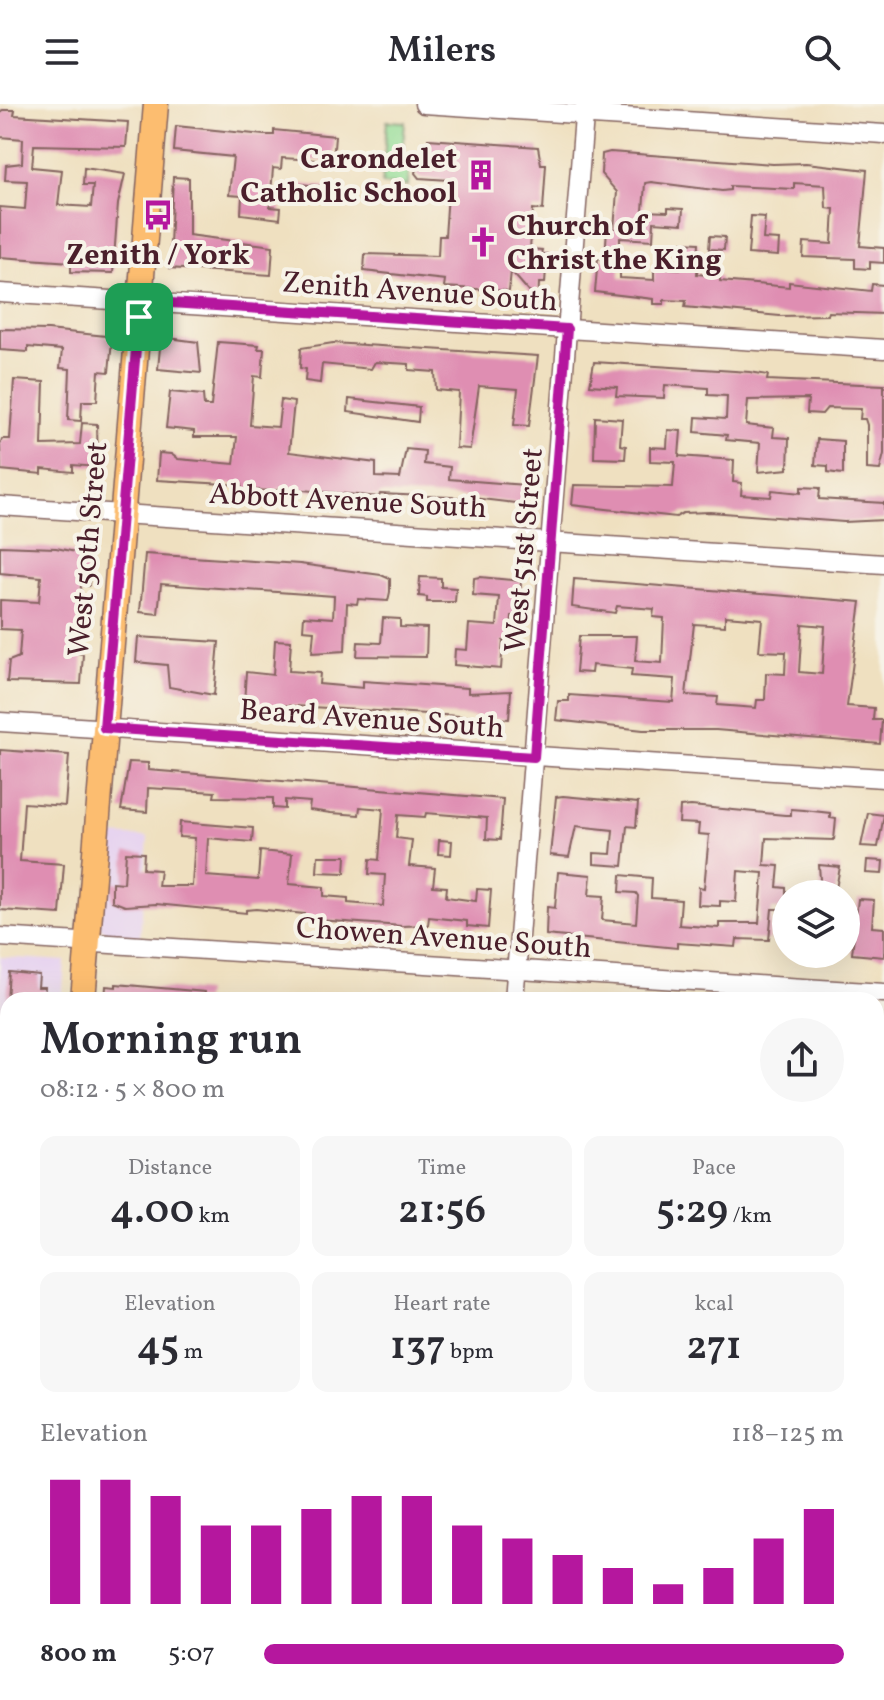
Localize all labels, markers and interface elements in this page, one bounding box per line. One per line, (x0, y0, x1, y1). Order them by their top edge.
text: Milers (388, 27, 496, 77)
icon: menu (40, 30, 84, 74)
icon: search (800, 30, 844, 74)
place label: Carondelet Catholic School (240, 139, 457, 215)
building icon: Carondelet Catholic School (464, 158, 498, 192)
bus stop icon: Zenith / York (141, 198, 175, 232)
place label: Church of Christ the King (507, 206, 722, 282)
church icon: Church of Christ the King (466, 225, 500, 259)
place label: Zenith / York (66, 235, 250, 277)
street label: Zenith Avenue South (280, 262, 559, 324)
pin (105, 283, 173, 351)
icon: arrive (117, 295, 161, 339)
street label: West 50th Street (59, 440, 119, 659)
street label: West 51st Street (495, 446, 555, 654)
street label: Abbott Avenue South (208, 474, 488, 530)
street label: Beard Avenue South (238, 690, 506, 750)
map controls (772, 880, 860, 968)
button: layers (772, 880, 860, 968)
street label: Chowen Avenue South (295, 908, 593, 970)
text: Morning run (40, 1011, 302, 1072)
button: share (760, 1018, 844, 1102)
text: 08:12 · 5 × 800 m (40, 1072, 225, 1108)
text: Distance (128, 1153, 212, 1184)
text: Time (418, 1153, 466, 1184)
text: Pace (692, 1153, 736, 1184)
text: 4.00 (110, 1184, 194, 1240)
text: 21:56 (398, 1184, 486, 1240)
text: 5:29 (656, 1184, 728, 1240)
text: km (194, 1201, 230, 1232)
text: /km (728, 1201, 772, 1232)
text: Elevation (124, 1289, 216, 1320)
text: Heart rate (393, 1289, 491, 1320)
text: kcal (694, 1289, 734, 1320)
text: 45 (137, 1320, 179, 1376)
text: 137 (390, 1320, 446, 1376)
text: 271 (686, 1320, 742, 1376)
text: m (179, 1337, 203, 1368)
text: bpm (446, 1337, 494, 1368)
text: Elevation (40, 1416, 148, 1452)
text: 118–125 m (731, 1416, 844, 1452)
text: 800 m (40, 1636, 117, 1672)
text: 5:07 (168, 1636, 215, 1672)

